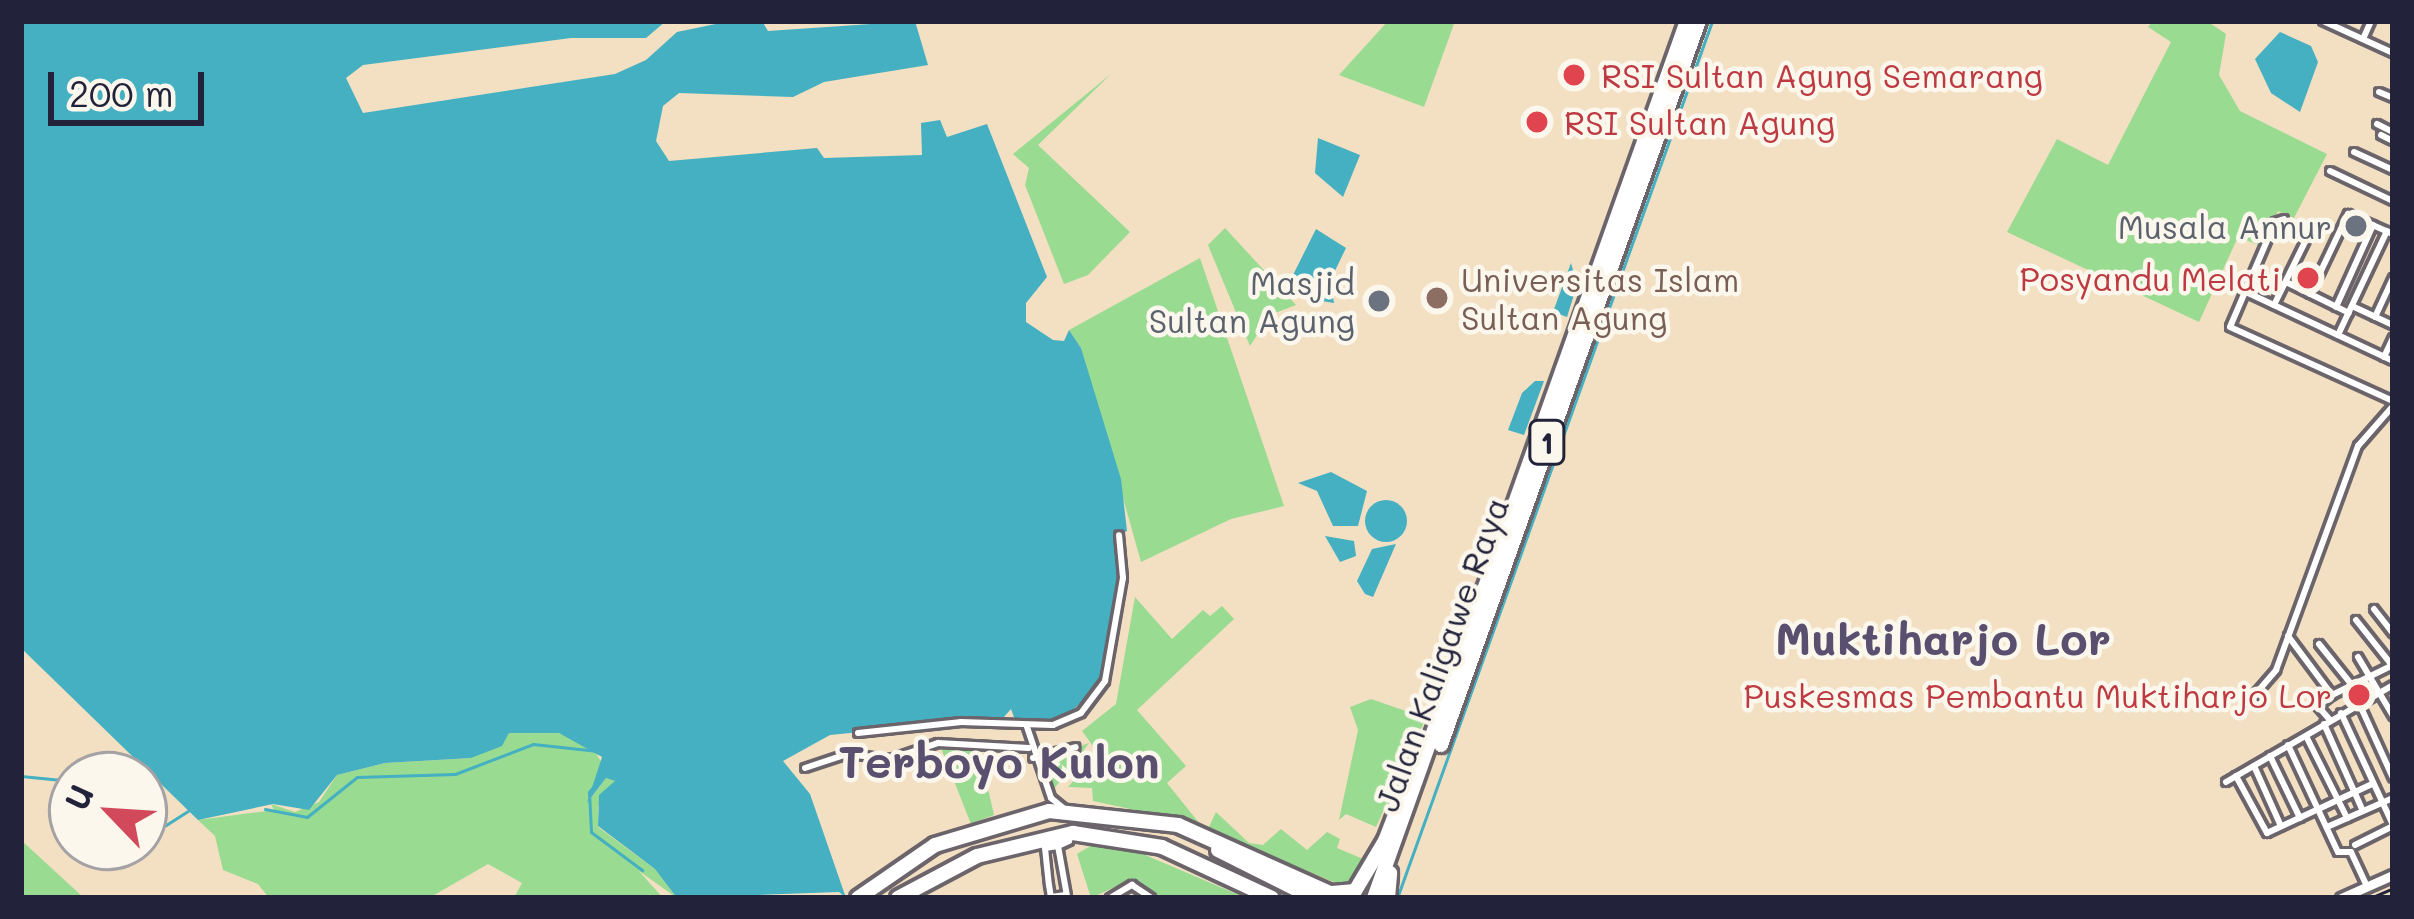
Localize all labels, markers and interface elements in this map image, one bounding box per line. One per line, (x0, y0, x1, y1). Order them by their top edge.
scale bar (54, 48, 210, 122)
place label: RSI Sultan Agung Semarang (1601, 55, 2043, 95)
marker: RSI Sultan Agung Semarang (1558, 59, 1590, 91)
text: 200 m (69, 69, 174, 116)
place label: RSI Sultan Agung (1564, 102, 1835, 142)
marker: RSI Sultan Agung (1521, 106, 1553, 138)
place label: Musala Annur (2118, 206, 2332, 246)
marker: Musala Annur (2343, 213, 2369, 239)
place label: Posyandu Melati (2019, 258, 2281, 298)
place label: Universitas Islam Sultan Agung (1461, 259, 1739, 337)
place label: Masjid Sultan Agung (1149, 262, 1355, 340)
marker: Posyandu Melati (2292, 262, 2324, 294)
marker: Universitas Islam Sultan Agung (1424, 285, 1450, 311)
marker: Masjid Sultan Agung (1366, 288, 1392, 314)
road number: 1 (1526, 418, 1568, 466)
street label: Jalan Kaligawe Raya (1366, 492, 1516, 816)
district label: Muktiharjo Lor (1775, 611, 2111, 665)
place label: Puskesmas Pembantu Muktiharjo Lor (1743, 675, 2332, 715)
marker: Puskesmas Pembantu Muktiharjo Lor (2343, 679, 2375, 711)
district label: Terboyo Kulon (838, 734, 1160, 788)
north arrow (48, 751, 168, 871)
text: U (53, 777, 102, 816)

